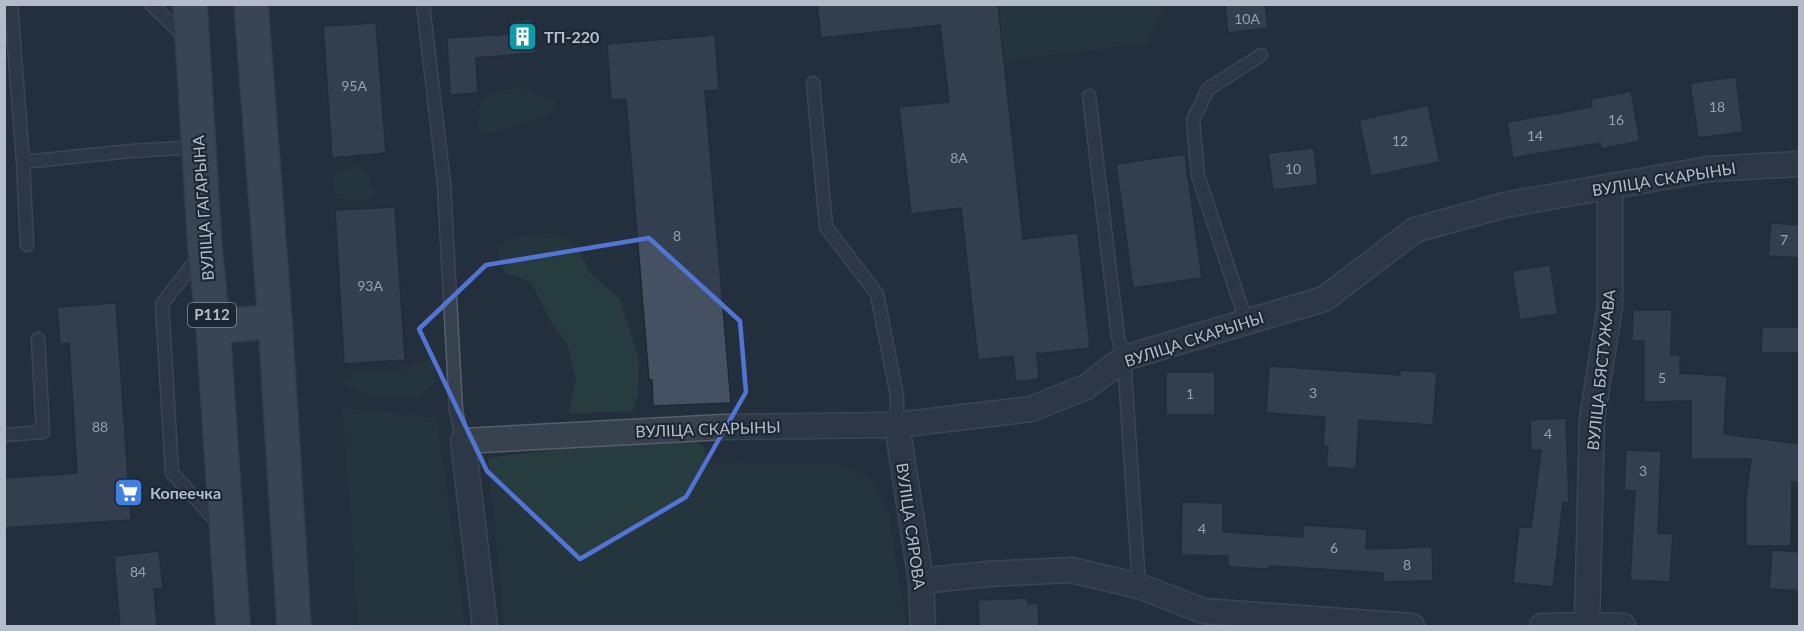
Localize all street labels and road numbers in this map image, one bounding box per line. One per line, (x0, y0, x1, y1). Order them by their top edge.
street label: ВУЛІЦА ГАГАРЫНА (188, 135, 217, 281)
street label: ВУЛІЦА СКАРЫНЫ (1591, 158, 1737, 199)
street label: ВУЛІЦА БЯСТУЖАВА (1583, 288, 1618, 451)
road number: Р112 (188, 303, 236, 327)
street label: ВУЛІЦА СКАРЫНЫ (1122, 307, 1266, 370)
street label: ВУЛІЦА СКАРЫНЫ (635, 416, 781, 441)
street label: ВУЛІЦА СЯРОВА (893, 462, 930, 591)

